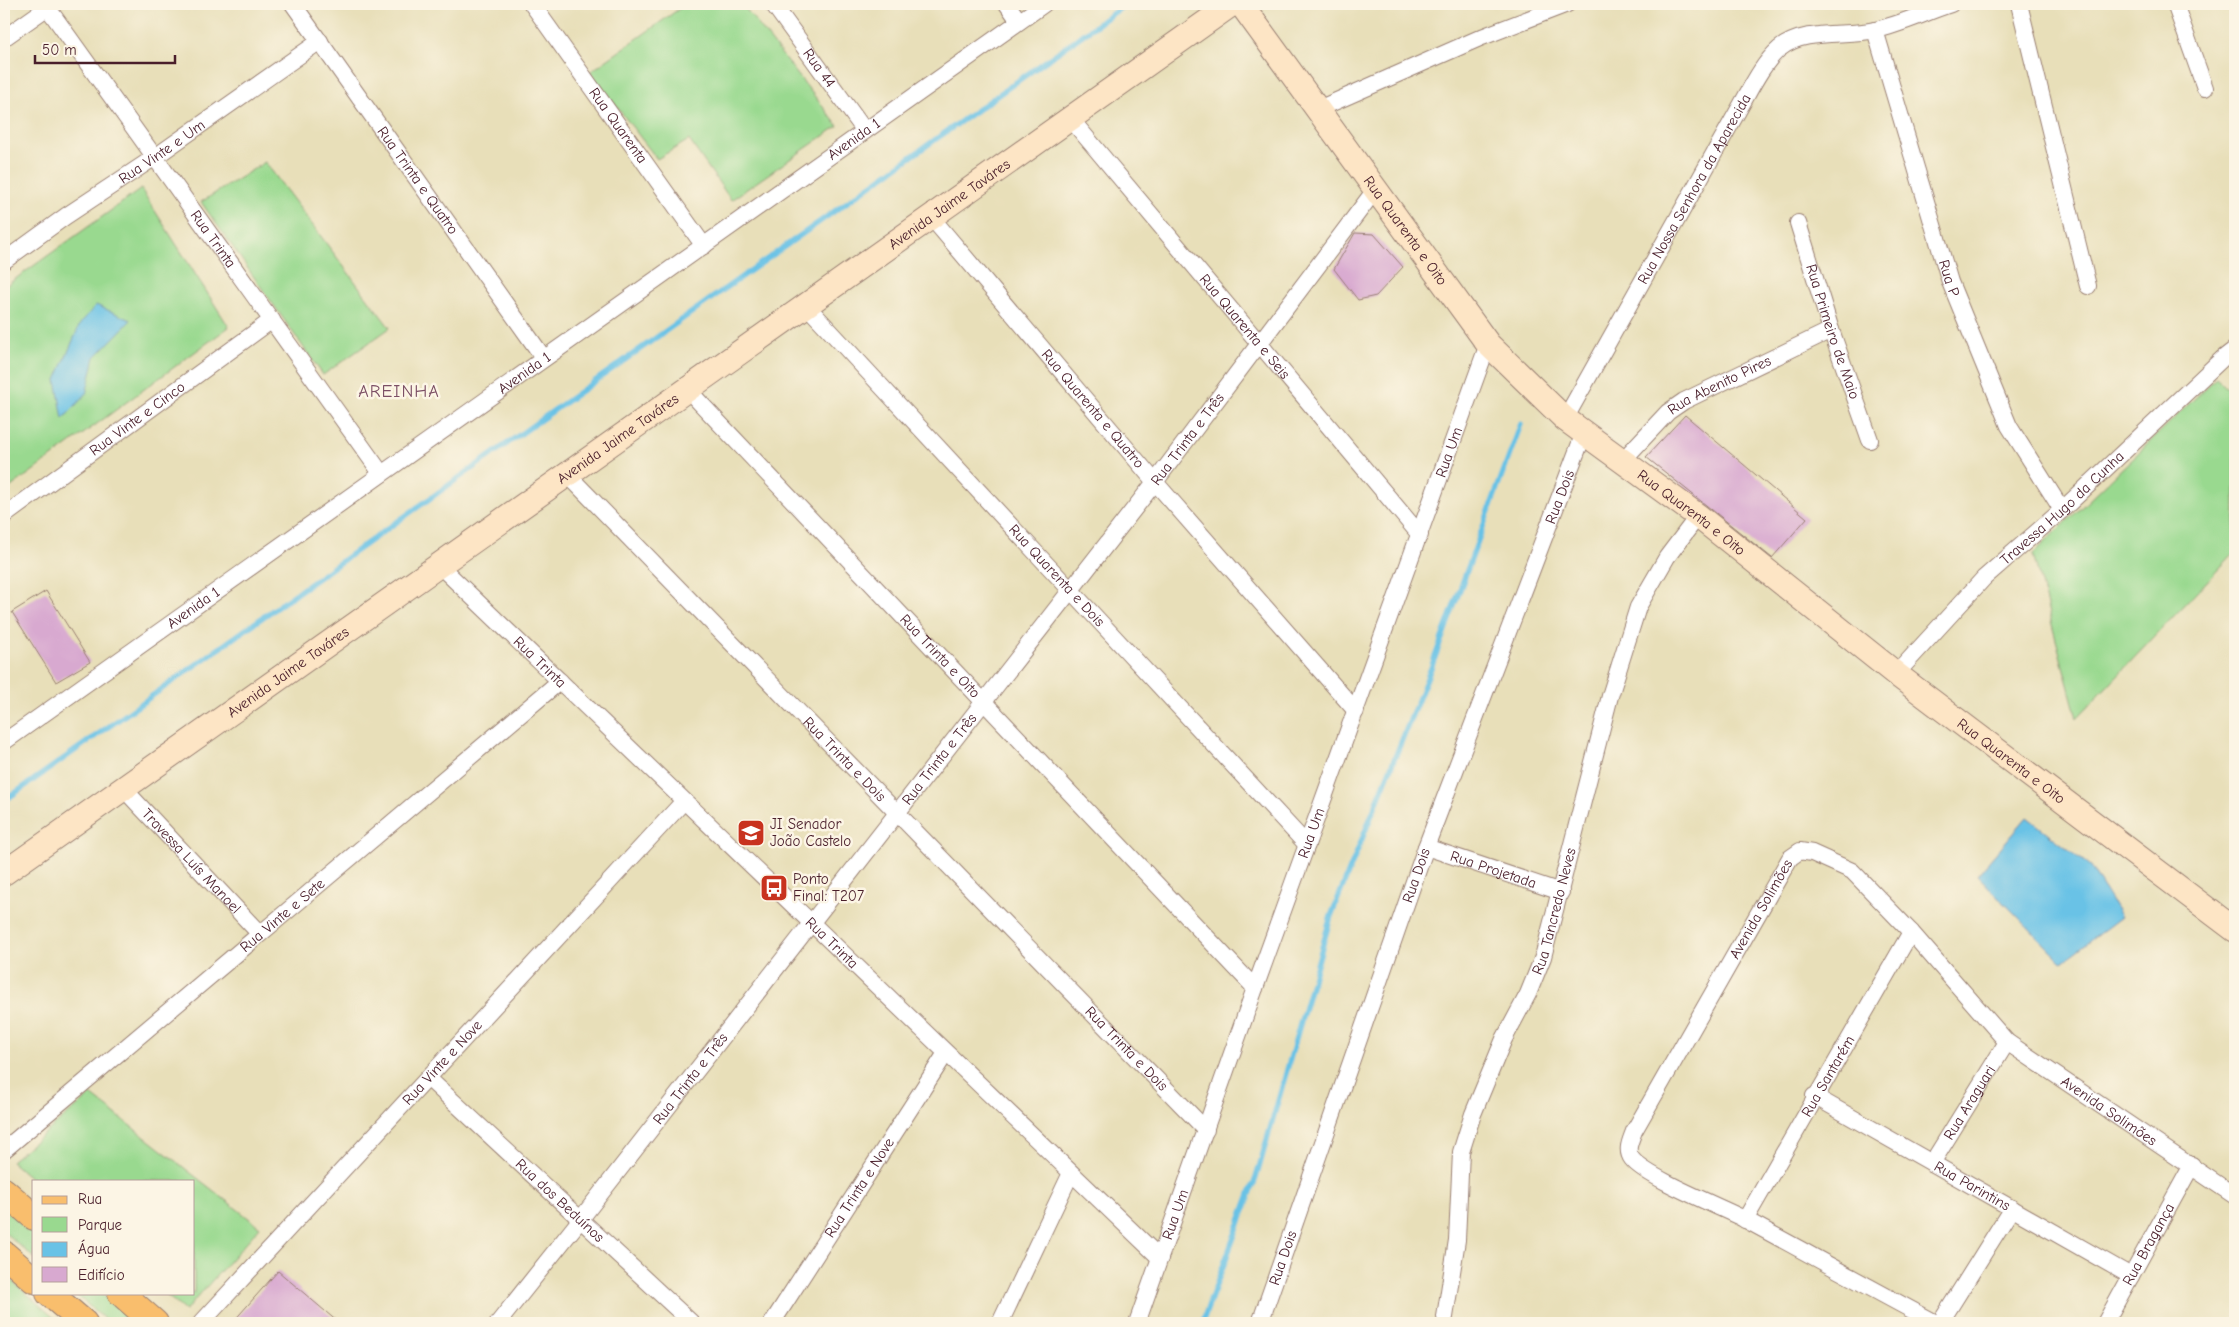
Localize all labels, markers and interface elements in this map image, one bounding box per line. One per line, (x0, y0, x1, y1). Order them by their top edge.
scale bar (35, 32, 175, 64)
text: 50 m (42, 41, 77, 59)
street label: Rua 44 (799, 45, 840, 91)
street label: Rua Quarenta (585, 84, 651, 167)
street label: Rua Nossa Senhora da Aparecida (1634, 91, 1755, 287)
street label: Avenida 1 (824, 114, 884, 164)
street label: Rua Vinte e Um (115, 116, 208, 188)
street label: Rua Trinta e Quatro (373, 123, 462, 238)
street label: Avenida Jaime Taváres (885, 155, 1014, 253)
street label: Rua Quarenta e Oito (1360, 172, 1451, 289)
street label: Rua Trinta (187, 207, 240, 271)
street label: Rua P (1935, 258, 1964, 300)
street label: Rua Primeiro de Maio (1802, 262, 1864, 402)
street label: Rua Quarenta e Seis (1196, 270, 1294, 383)
street label: Rua Quarenta e Quatro (1038, 346, 1148, 472)
street label: Avenida 1 (494, 348, 554, 398)
street label: Rua Abenito Pires (1664, 351, 1774, 419)
street label: Rua Vinte e Cinco (86, 378, 189, 460)
district label: AREINHA (358, 381, 440, 402)
street label: Avenida Jaime Taváres (553, 389, 682, 488)
street label: Rua Trinta e Três (1147, 389, 1228, 489)
street label: Rua Um (1432, 425, 1466, 480)
street label: Travessa Hugo da Cunha (1996, 447, 2128, 569)
street label: Rua Quarenta e Oito (1634, 466, 1749, 559)
street label: Rua Dois (1541, 467, 1578, 526)
street label: Rua Quarenta e Dois (1005, 521, 1109, 630)
street label: Avenida 1 (163, 583, 223, 633)
street label: Rua Trinta e Oito (896, 610, 984, 702)
street label: Avenida Jaime Taváres (224, 623, 352, 721)
street label: Rua Trinta (510, 632, 570, 692)
street label: Rua Trinta e Três (898, 710, 980, 808)
street label: Rua Trinta e Dois (800, 713, 890, 805)
street label: Rua Quarenta e Oito (1954, 714, 2069, 808)
street label: Travessa Luís Manoel (138, 805, 245, 917)
street label: Rua Um (1294, 805, 1328, 861)
place label: JI Senador João Castelo (770, 815, 851, 850)
school or university icon: JI Senador João Castelo (736, 818, 766, 848)
street label: Rua Dois (1398, 846, 1434, 905)
street label: Rua Tancredo Neves (1528, 846, 1580, 977)
street label: Rua Projetada (1448, 847, 1539, 892)
street label: Avenida Solimões (1725, 856, 1796, 962)
place label: Ponto Final: T207 (793, 870, 864, 905)
bus stop icon: Ponto Final: T207 (759, 873, 789, 903)
street label: Rua Vinte e Sete (236, 874, 329, 956)
street label: Rua Trinta (802, 913, 862, 972)
street label: Rua Trinta e Dois (1081, 1002, 1172, 1095)
street label: Rua Vinte e Nove (398, 1016, 486, 1109)
street label: Rua Trinta e Três (649, 1029, 731, 1128)
street label: Rua Santarém (1797, 1032, 1858, 1120)
street label: Rua Araguari (1940, 1062, 1999, 1143)
street label: Avenida Solimões (2058, 1072, 2160, 1150)
street label: Rua Trinta e Nove (820, 1134, 898, 1241)
street label: Rua dos Beduínos (512, 1155, 608, 1246)
street label: Rua Parintins (1931, 1157, 2014, 1215)
legend (32, 1180, 195, 1294)
street label: Rua Um (1158, 1187, 1192, 1242)
text: Rua (78, 1190, 102, 1208)
street label: Rua Bragança (2119, 1200, 2178, 1288)
text: Parque (78, 1216, 123, 1234)
street label: Rua Dois (1265, 1228, 1301, 1287)
text: Água (78, 1239, 110, 1258)
text: Edifício (78, 1266, 125, 1284)

